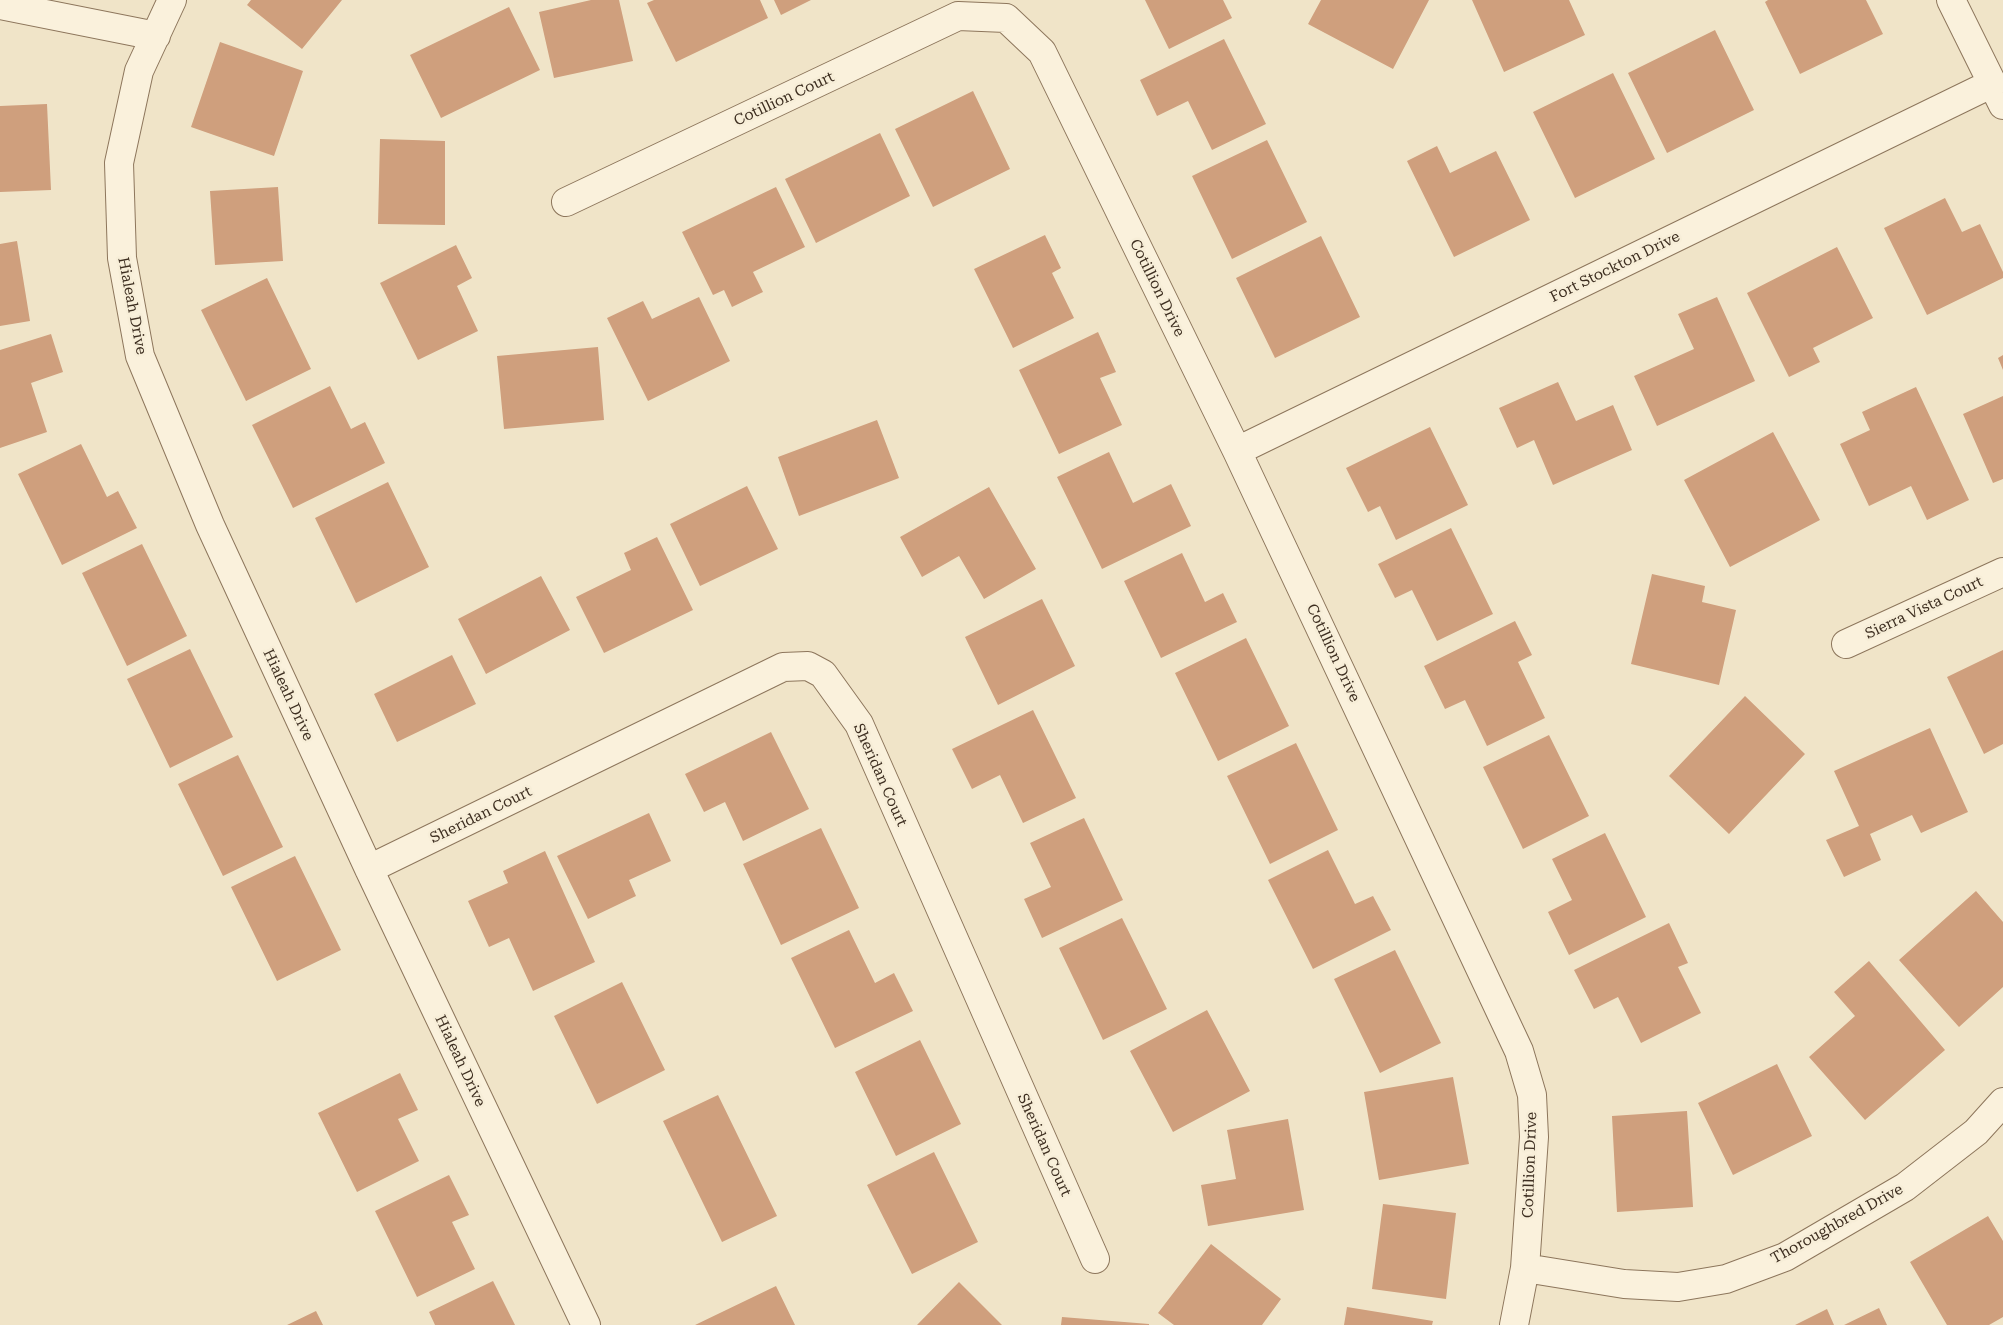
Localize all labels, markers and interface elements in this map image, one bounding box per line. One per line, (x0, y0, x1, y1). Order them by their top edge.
street label: Cotillion Court (731, 68, 837, 130)
street label: Fort Stockton Drive (1547, 228, 1683, 306)
street label: Cotillion Drive (1126, 236, 1188, 340)
street label: Hialeah Drive (114, 256, 150, 356)
street label: Sierra Vista Court (1862, 573, 1986, 643)
street label: Cotillion Drive (1302, 601, 1364, 705)
street label: Hialeah Drive (259, 646, 317, 744)
street label: Sheridan Court (849, 721, 911, 829)
street label: Sheridan Court (427, 783, 535, 847)
street label: Hialeah Drive (431, 1012, 489, 1110)
street label: Sheridan Court (1013, 1091, 1075, 1199)
street label: Cotillion Drive (1519, 1112, 1541, 1218)
street label: Thoroughbred Drive (1768, 1180, 1906, 1268)

